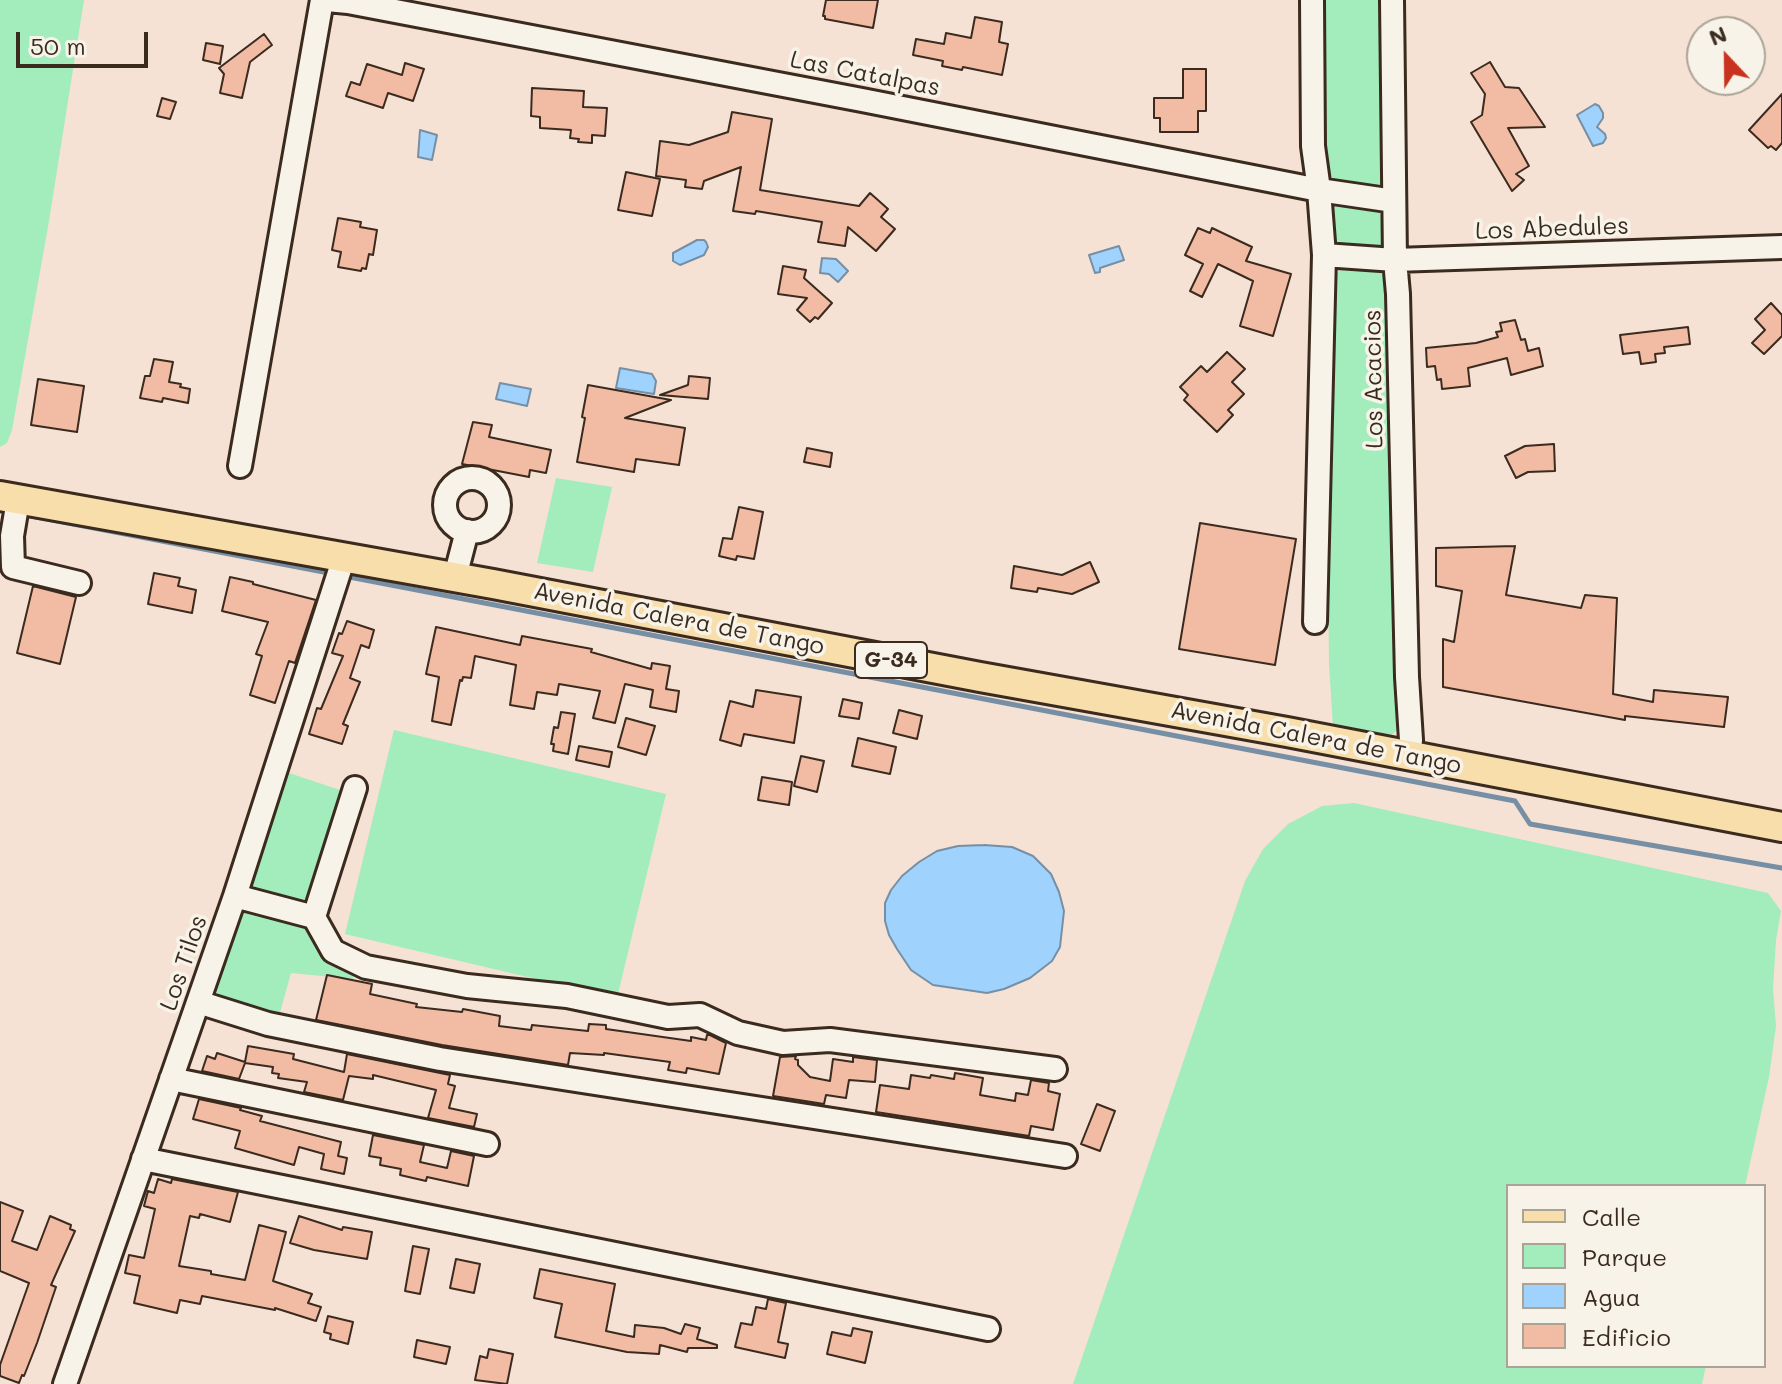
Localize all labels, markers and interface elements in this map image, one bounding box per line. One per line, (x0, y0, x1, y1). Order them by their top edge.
scale bar (20, 16, 152, 66)
north arrow (1686, 16, 1766, 96)
text: N (1704, 19, 1731, 52)
text: 50 m (30, 30, 86, 61)
street label: Las Catalpas (788, 45, 942, 103)
street label: Los Abedules (1475, 212, 1629, 246)
street label: Los Acacios (1358, 309, 1390, 449)
street label: Avenida Calera de Tango (531, 577, 827, 661)
road number: G-34 (855, 642, 927, 678)
street label: Avenida Calera de Tango (1168, 696, 1464, 780)
street label: Los Tilos (154, 912, 214, 1014)
legend (1506, 1184, 1766, 1368)
text: Calle (1582, 1201, 1641, 1232)
text: Parque (1582, 1241, 1667, 1272)
text: Agua (1582, 1281, 1641, 1312)
text: Edificio (1582, 1321, 1671, 1352)

